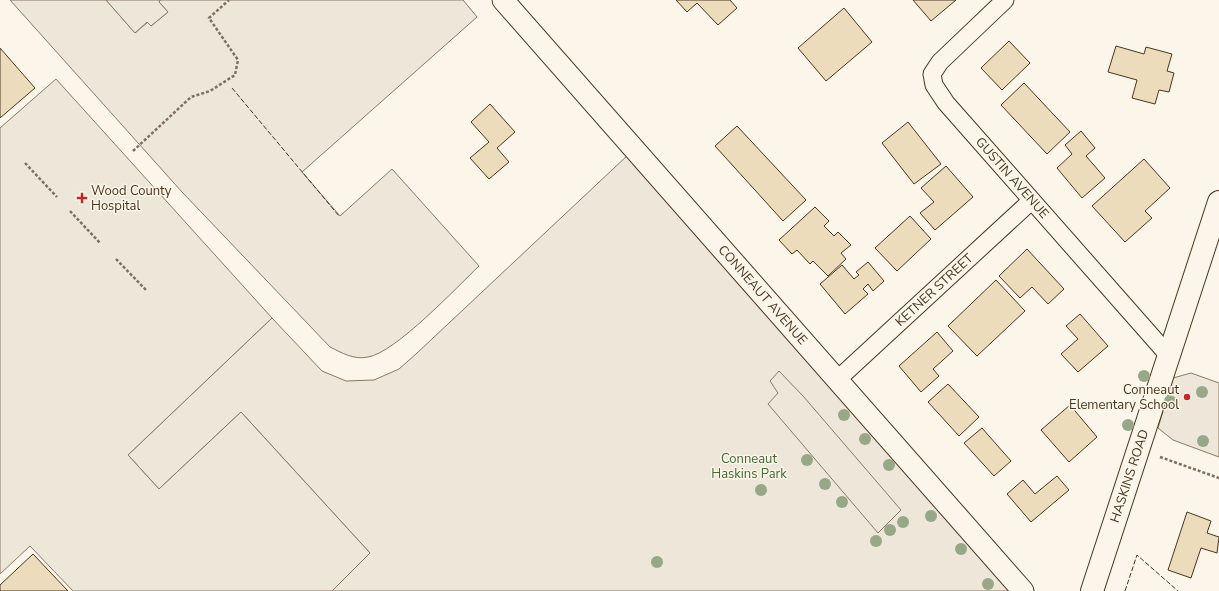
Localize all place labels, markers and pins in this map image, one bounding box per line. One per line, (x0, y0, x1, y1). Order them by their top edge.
place label: Wood County Hospital (91, 182, 172, 215)
marker: Wood County Hospital (76, 192, 88, 204)
place label: Conneaut Elementary School (1069, 381, 1179, 414)
marker: Conneaut Elementary School (1182, 392, 1192, 402)

